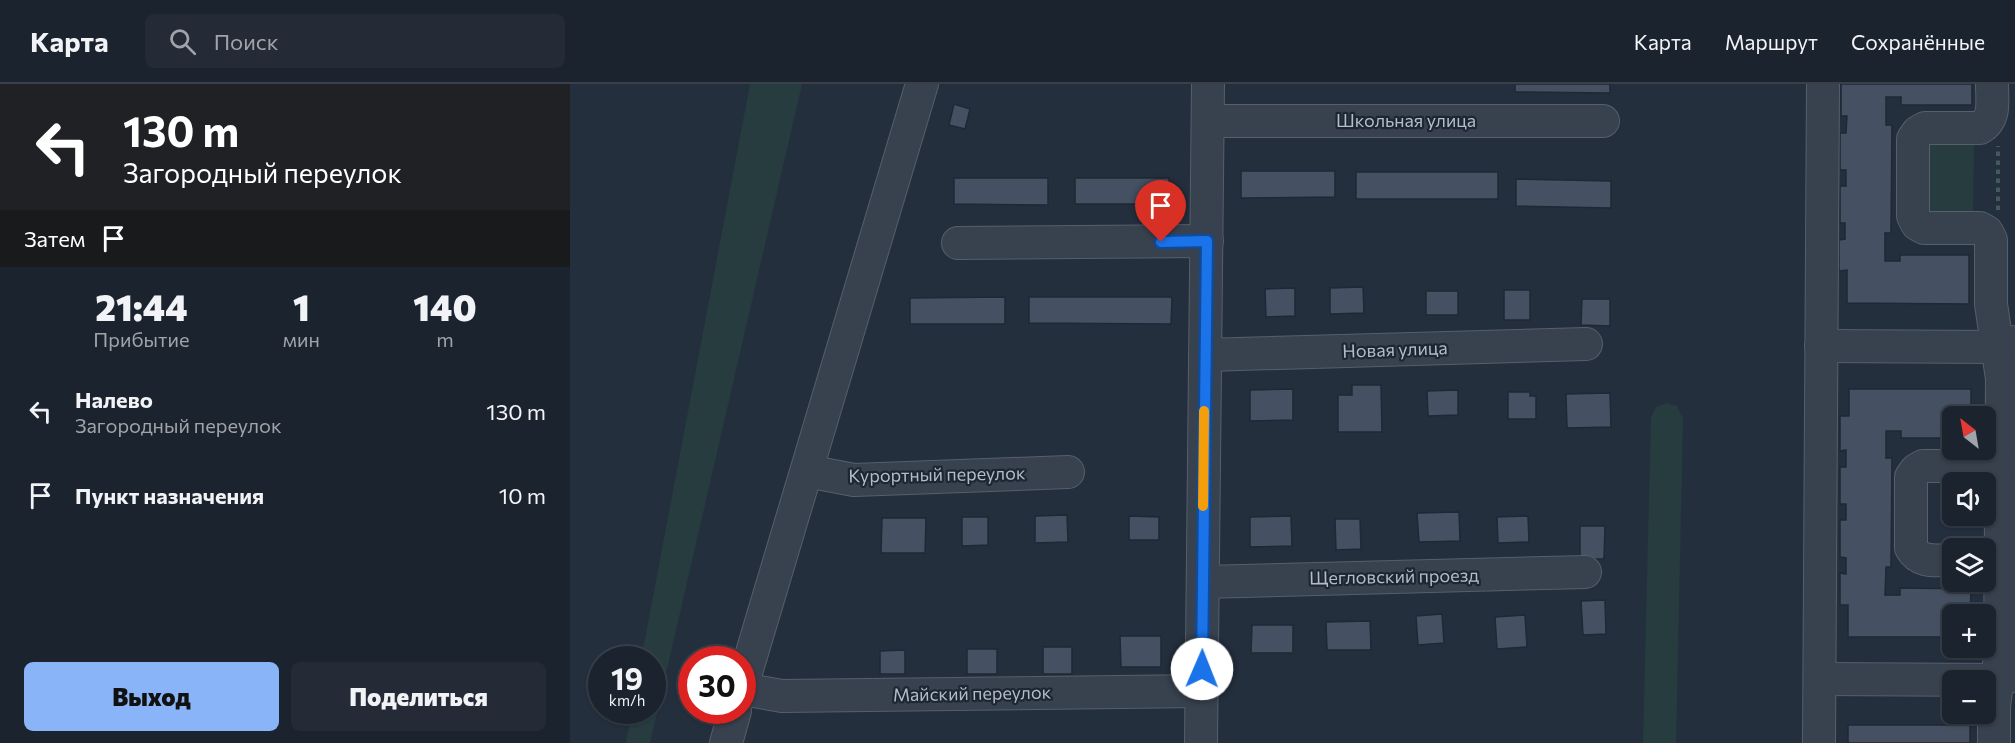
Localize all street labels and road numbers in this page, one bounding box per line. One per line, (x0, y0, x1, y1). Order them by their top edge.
street label: Школьная улица (1336, 109, 1476, 131)
street label: Новая улица (1342, 336, 1448, 362)
street label: Курортный переулок (848, 461, 1026, 487)
street label: Щегловский проезд (1309, 564, 1480, 588)
street label: Майский переулок (893, 681, 1052, 705)

